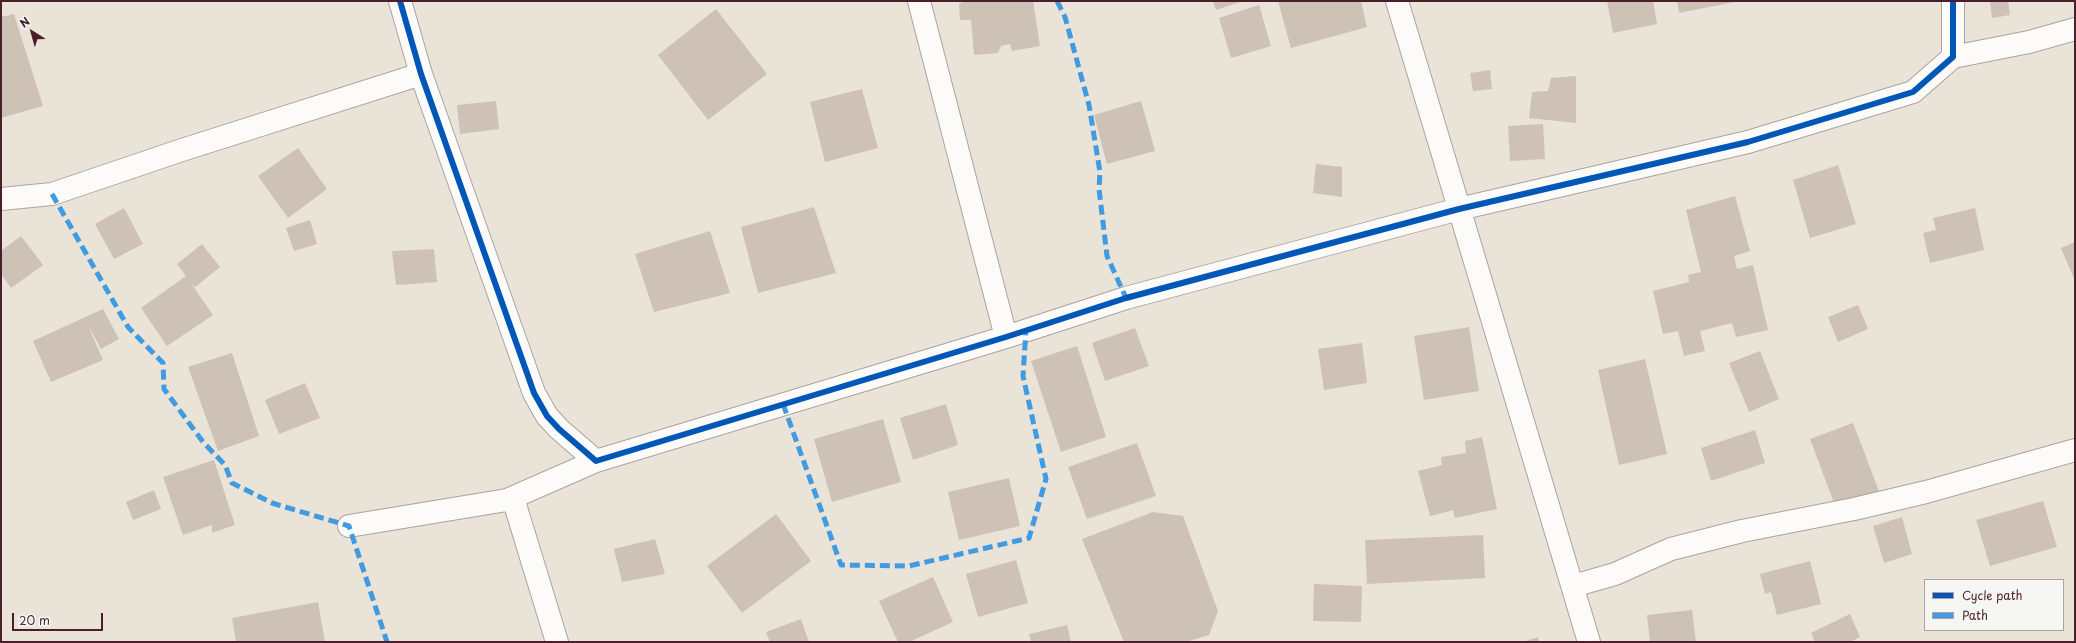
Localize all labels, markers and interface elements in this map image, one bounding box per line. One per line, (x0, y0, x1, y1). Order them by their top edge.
north arrow (12, 12, 52, 52)
text: N (16, 13, 33, 31)
legend (1924, 579, 2064, 631)
text: Cycle path (1962, 586, 2023, 604)
scale bar (14, 605, 105, 631)
text: Path (1962, 606, 1988, 624)
text: 20 m (19, 611, 50, 629)

